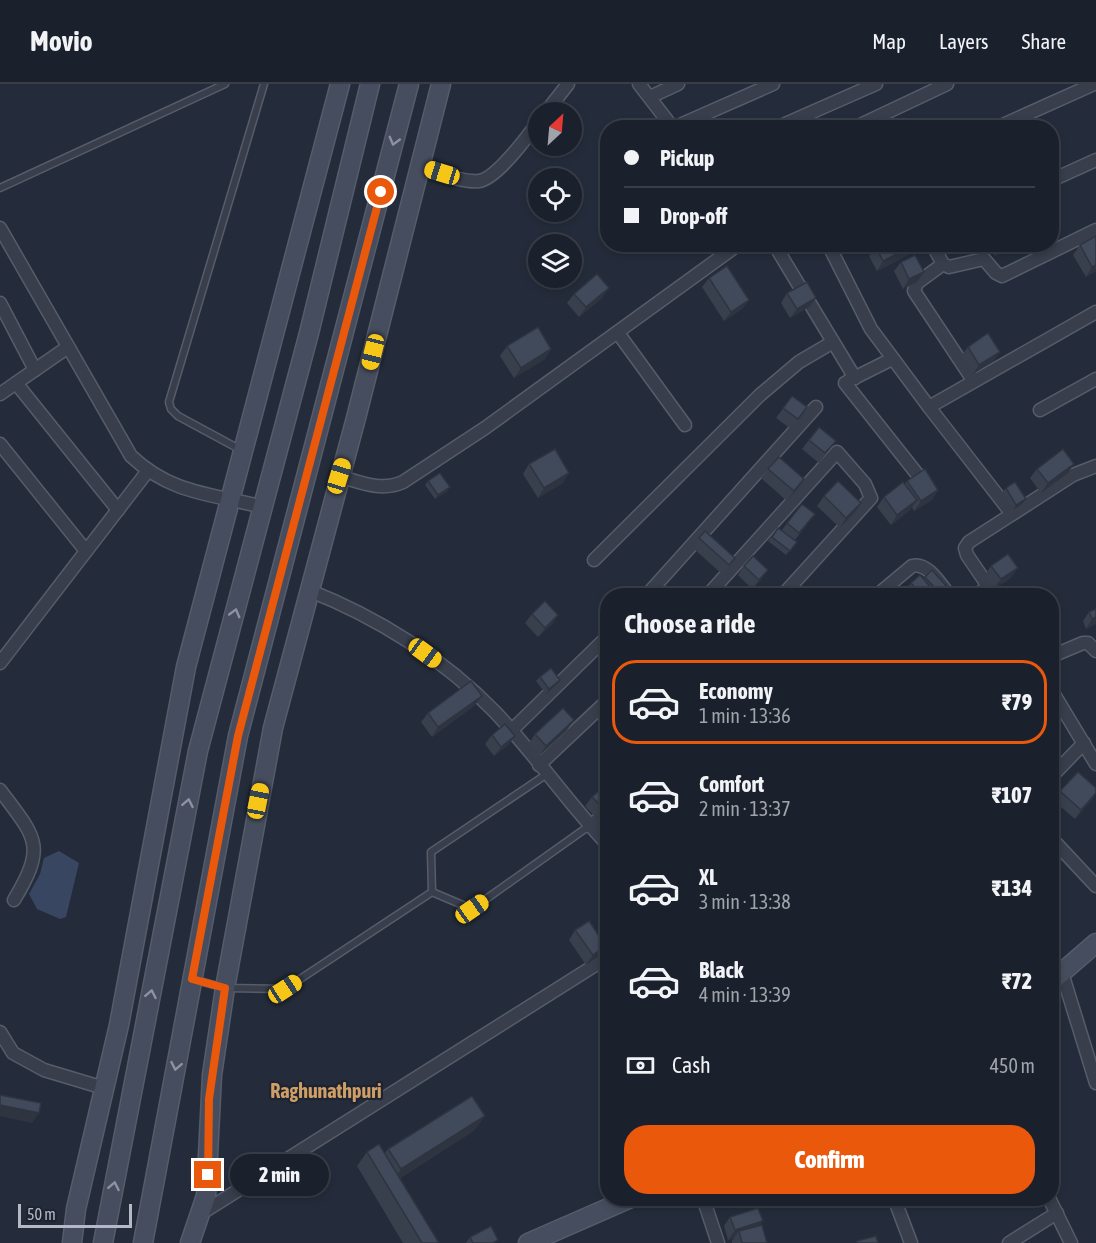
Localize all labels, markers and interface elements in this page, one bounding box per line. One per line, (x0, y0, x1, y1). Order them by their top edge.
text: Movio (30, 25, 93, 57)
text: Map (872, 29, 906, 53)
text: Layers (939, 29, 989, 53)
text: Share (1022, 29, 1066, 53)
north arrow (528, 102, 582, 156)
map controls (528, 102, 582, 288)
one-way arrow (389, 135, 402, 145)
text: Pickup (660, 145, 715, 171)
car (422, 159, 462, 187)
button: locate (528, 168, 582, 222)
route start (367, 178, 394, 205)
text: Drop-off (660, 203, 727, 229)
button: layers (528, 234, 582, 288)
car (360, 332, 386, 372)
car (325, 456, 353, 496)
text: Choose a ride (624, 608, 756, 639)
one-way arrow (227, 609, 240, 619)
car (405, 635, 445, 671)
icon: car (627, 675, 681, 729)
text: Economy (699, 678, 773, 704)
text: ₹79 (1002, 689, 1032, 715)
text: 1 min · 13:36 (699, 704, 791, 727)
icon: car (627, 768, 681, 822)
text: Comfort (699, 771, 764, 797)
car (246, 782, 270, 820)
text: ₹107 (992, 782, 1032, 808)
text: 2 min · 13:37 (699, 797, 791, 820)
one-way arrow (181, 798, 194, 808)
icon: car (627, 861, 681, 915)
text: XL (699, 864, 717, 890)
text: ₹134 (992, 875, 1032, 901)
text: 3 min · 13:38 (699, 890, 791, 913)
car (452, 891, 492, 927)
icon: car (627, 954, 681, 1008)
text: Black (699, 957, 743, 983)
text: ₹72 (1002, 968, 1032, 994)
car (265, 972, 305, 1006)
text: 4 min · 13:39 (699, 983, 791, 1006)
one-way arrow (144, 989, 157, 999)
icon: cash (624, 1049, 657, 1082)
text: Cash (672, 1052, 711, 1078)
text: 450 m (990, 1054, 1035, 1077)
one-way arrow (170, 1060, 183, 1070)
district label: Raghunathpuri (270, 1079, 382, 1102)
button: Confirm (624, 1125, 1035, 1194)
callout: 2 min (229, 1154, 328, 1196)
route end (194, 1161, 221, 1188)
text: 2 min (259, 1163, 300, 1186)
one-way arrow (107, 1181, 120, 1191)
scale bar (18, 1201, 132, 1228)
text: 50 m (27, 1205, 56, 1223)

